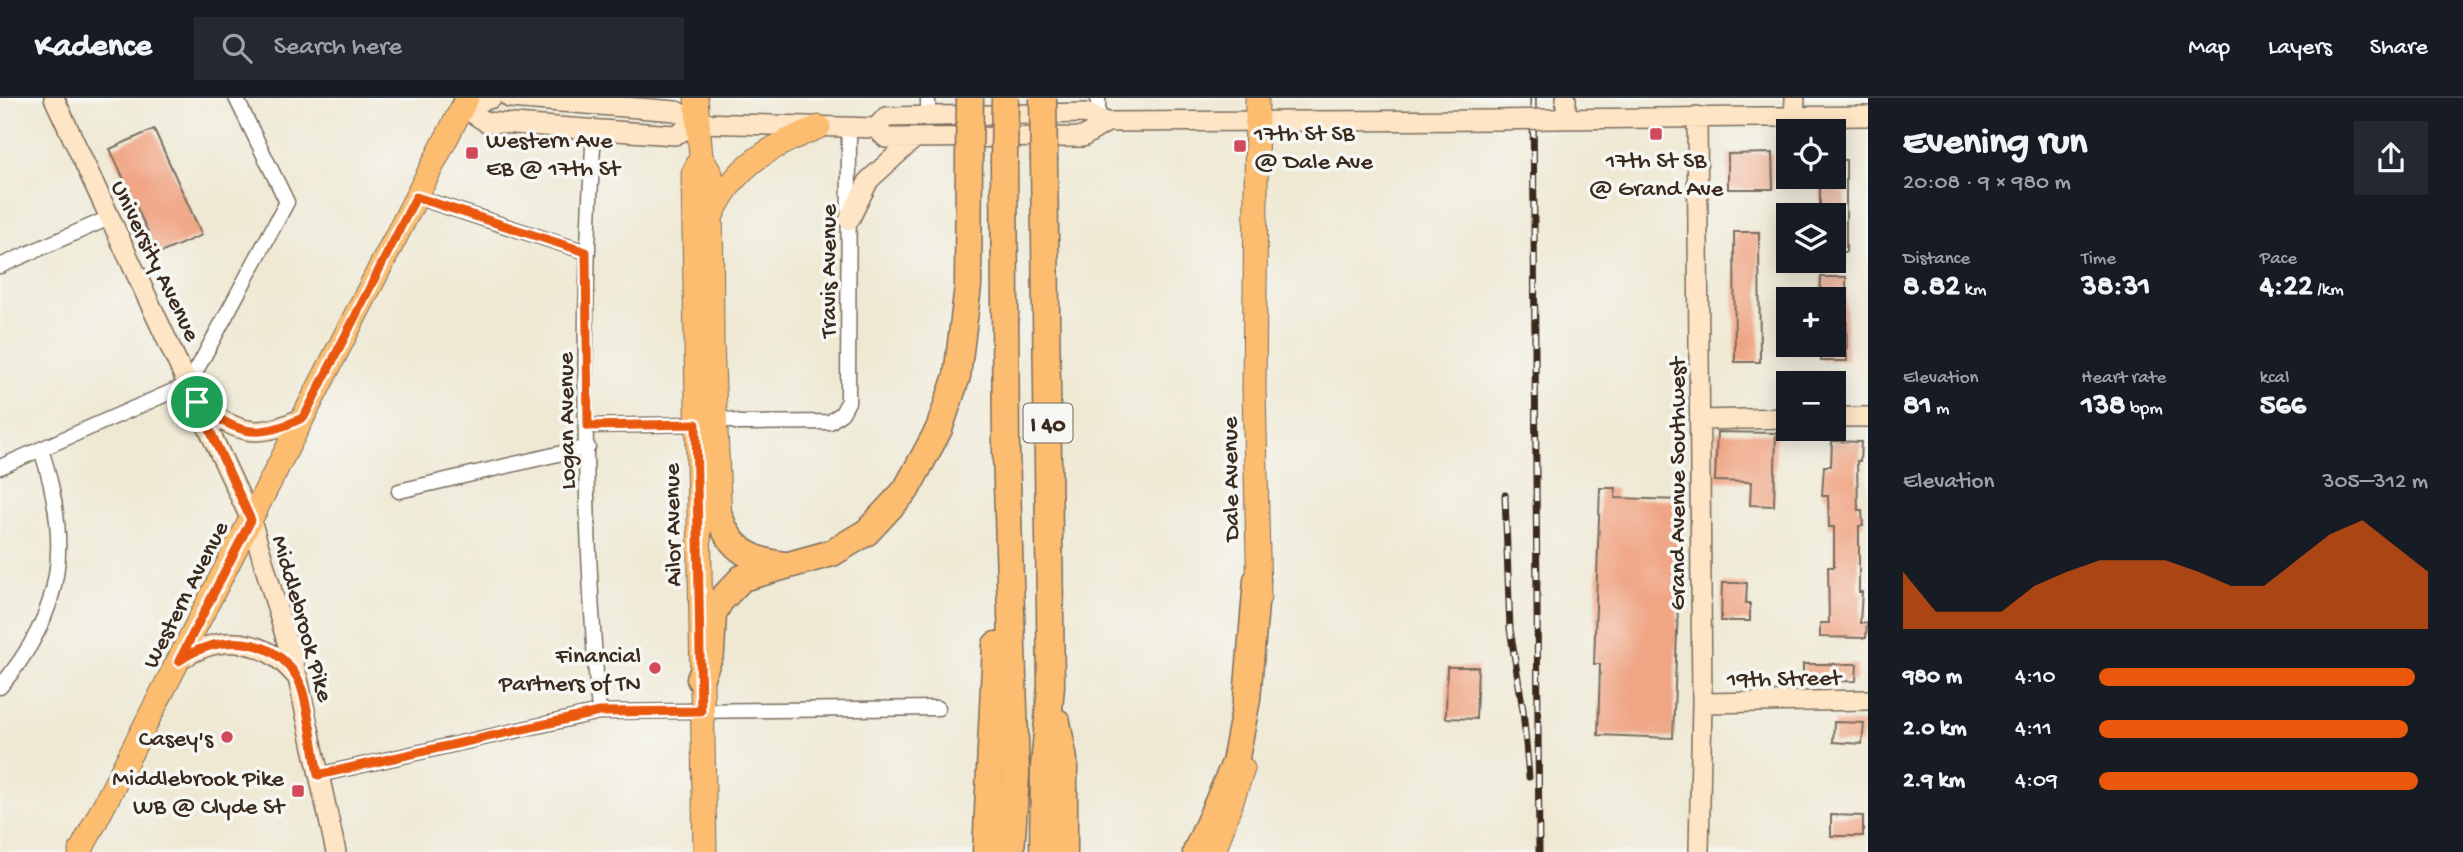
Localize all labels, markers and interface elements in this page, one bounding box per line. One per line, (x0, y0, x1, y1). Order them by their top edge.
search box (194, 17, 684, 80)
text: Kadence (35, 29, 152, 67)
icon: search (218, 29, 256, 67)
text: Search here (274, 33, 402, 64)
text: Map (2188, 34, 2230, 63)
text: Layers (2268, 34, 2332, 63)
text: Share (2370, 34, 2428, 63)
map controls (1776, 119, 1846, 441)
button: locate (1776, 119, 1846, 189)
place label: 17th St SB @ Dale Ave (1253, 121, 1373, 178)
button: share (2354, 121, 2428, 195)
text: Evening run (1903, 122, 2087, 166)
marker: 17th St SB @ Grand Ave (1648, 126, 1664, 142)
place label: Western Ave EB @ 17th St (486, 128, 622, 185)
marker: 17th St SB @ Dale Ave (1232, 138, 1248, 154)
marker: Western Ave EB @ 17th St (464, 145, 480, 161)
place label: 17th St SB @ Grand Ave (1589, 148, 1724, 205)
text: 20:08 · 9 × 980 m (1903, 170, 2071, 197)
street label: University Avenue (102, 176, 206, 347)
button: layers (1776, 203, 1846, 273)
street label: Travis Avenue (816, 204, 845, 340)
text: Distance (1903, 248, 1970, 271)
text: Time (2081, 248, 2116, 271)
text: Pace (2260, 248, 2297, 271)
text: 8.82 (1903, 271, 1960, 306)
text: 38:31 (2081, 271, 2150, 306)
text: 4:22 (2260, 271, 2313, 306)
text: km (1960, 279, 1986, 302)
text: /km (2313, 279, 2344, 302)
button: + (1776, 287, 1846, 357)
street label: Logan Avenue (553, 351, 584, 490)
street label: Grand Avenue Southwest (1665, 355, 1694, 611)
text: Elevation (1903, 367, 1979, 390)
text: Heart rate (2081, 367, 2166, 390)
text: kcal (2260, 367, 2289, 390)
button: − (1776, 371, 1846, 441)
pin (167, 372, 227, 432)
icon: arrive (178, 383, 216, 421)
text: 81 (1903, 390, 1932, 425)
text: 138 (2081, 390, 2125, 425)
text: 566 (2260, 390, 2306, 425)
text: m (1932, 398, 1950, 421)
text: bpm (2125, 398, 2163, 421)
road number: I 40 (1024, 404, 1072, 442)
street label: Dale Avenue (1217, 416, 1248, 543)
street label: Ailor Avenue (659, 462, 690, 587)
text: Elevation (1903, 469, 1994, 496)
text: 305–312 m (2323, 469, 2428, 496)
street label: Western Avenue (138, 516, 237, 674)
street label: Middlebrook Pike (263, 532, 338, 706)
place label: Financial Partners of TN (498, 643, 641, 700)
marker: Financial Partners of TN (647, 660, 663, 676)
text: 980 m (1903, 664, 1962, 691)
text: 4:10 (2015, 664, 2055, 691)
street label: 19th Street (1726, 665, 1844, 696)
text: 2.0 km (1903, 716, 1967, 743)
text: 4:11 (2015, 716, 2052, 743)
place label: Casey's (139, 726, 214, 755)
marker: Casey's (219, 729, 235, 745)
place label: Middlebrook Pike WB @ Clyde St (112, 766, 286, 823)
text: 2.9 km (1903, 768, 1965, 795)
text: 4:09 (2015, 768, 2058, 795)
marker: Middlebrook Pike WB @ Clyde St (290, 783, 306, 799)

